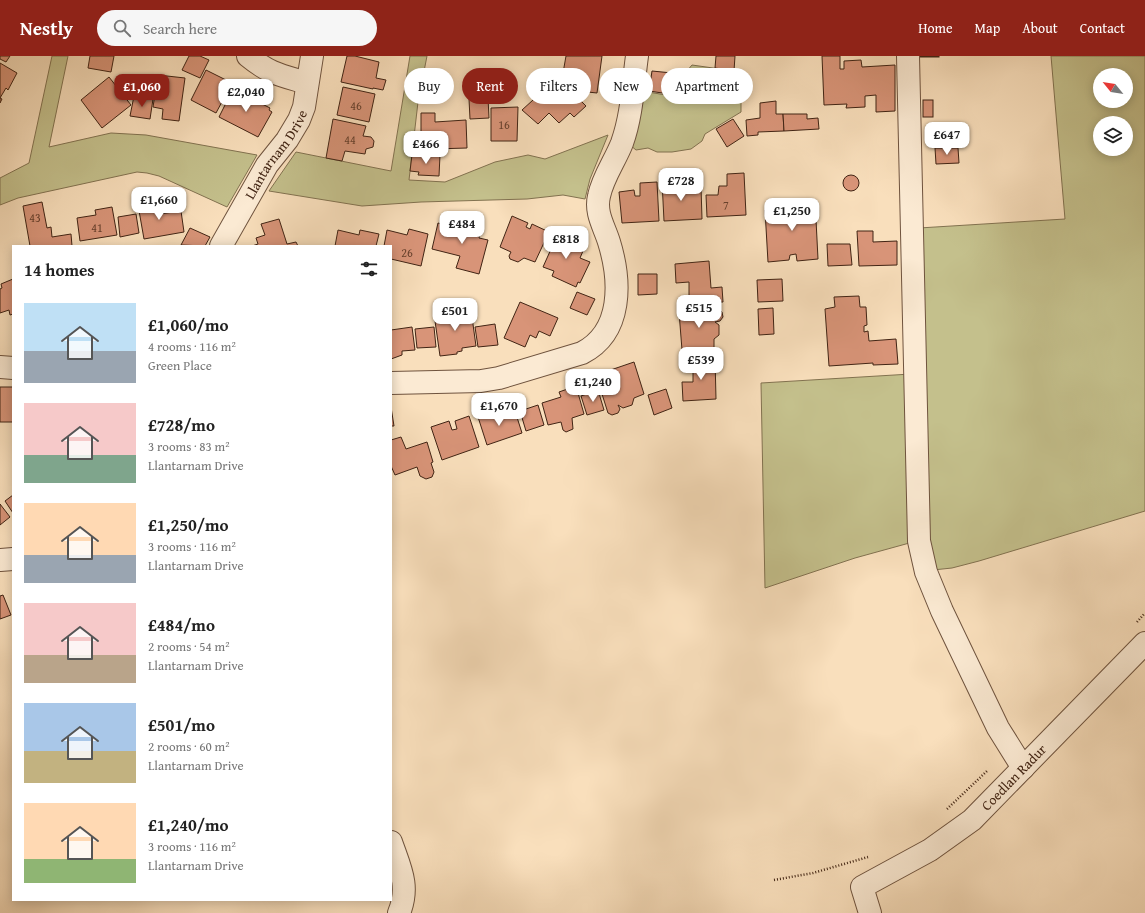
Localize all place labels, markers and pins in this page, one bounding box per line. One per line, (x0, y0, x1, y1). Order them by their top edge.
pin: £1,060 (109, 74, 175, 108)
pin: £2,040 (213, 79, 279, 113)
pin: £647 (923, 122, 971, 156)
pin: £466 (402, 131, 450, 165)
pin: £728 (657, 168, 705, 202)
pin: £1,660 (126, 187, 192, 221)
pin: £1,250 (759, 198, 825, 232)
pin: £484 (438, 211, 486, 245)
pin: £818 (542, 226, 590, 260)
pin: £515 (675, 295, 723, 329)
pin: £501 (431, 298, 479, 332)
pin: £539 (677, 347, 725, 381)
pin: £1,240 (560, 369, 626, 403)
pin: £1,670 (466, 393, 532, 427)

